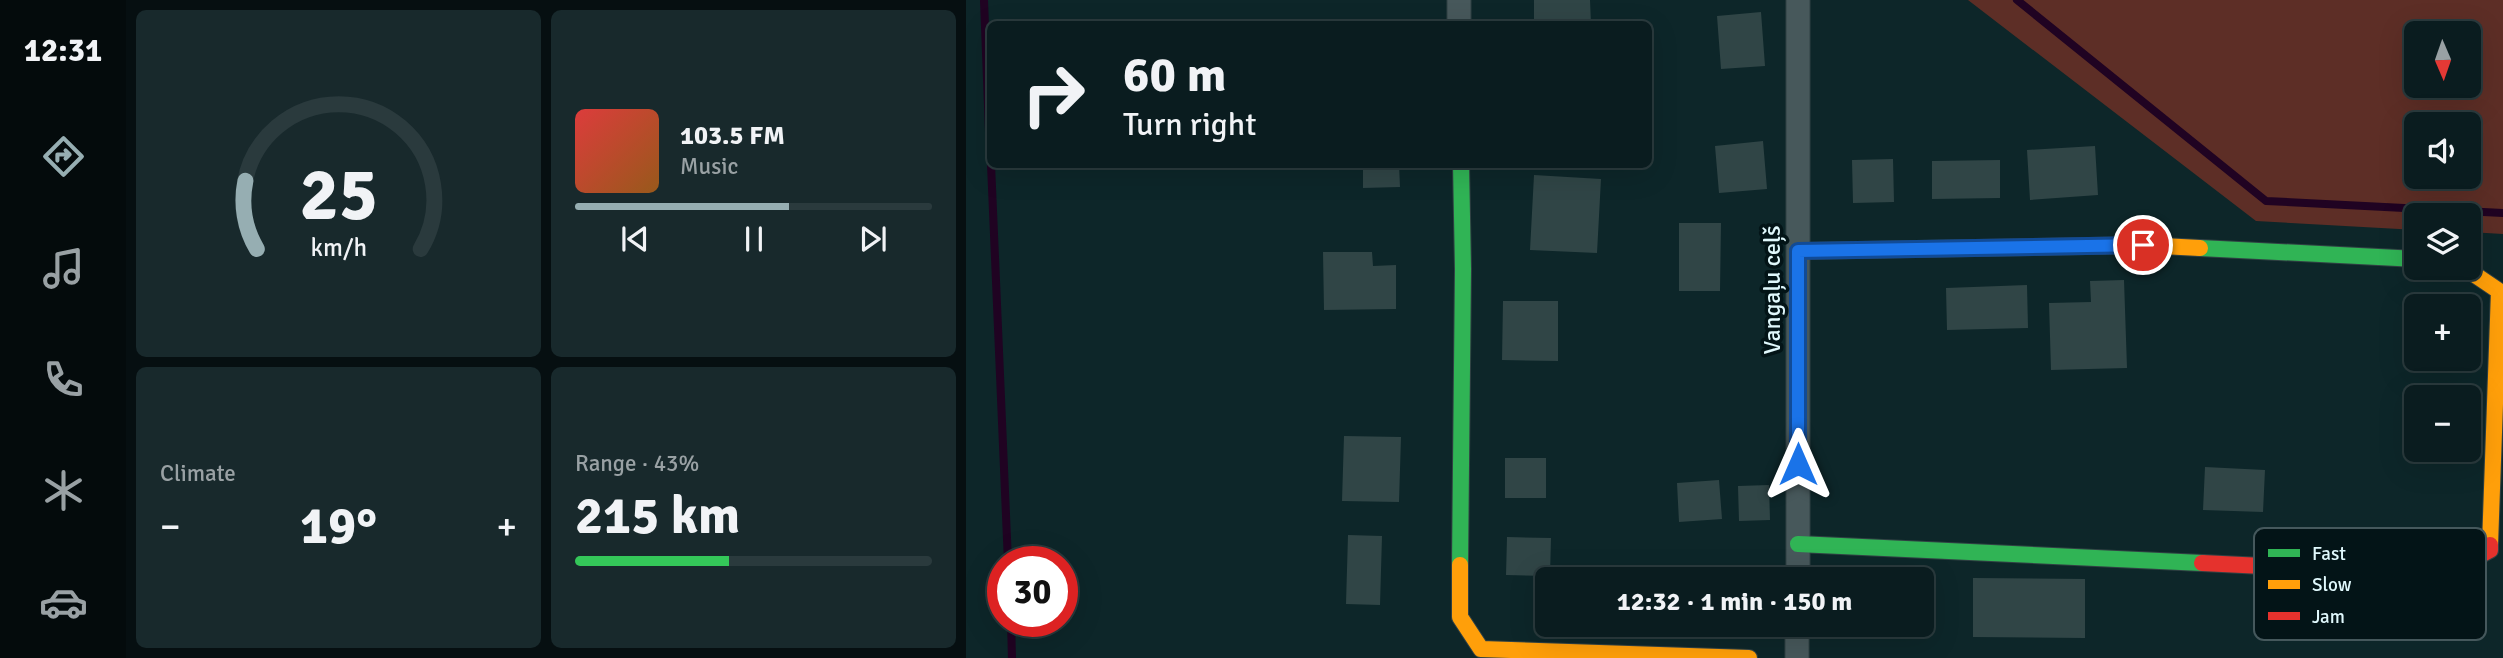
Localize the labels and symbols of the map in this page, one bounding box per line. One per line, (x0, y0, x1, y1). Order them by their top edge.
north arrow (2404, 21, 2482, 98)
pin (2113, 215, 2173, 275)
street label: Vangaļu ceļš (1757, 226, 1787, 354)
position arrow (1761, 427, 1835, 501)
legend (2254, 528, 2486, 640)
text: Fast (2312, 542, 2346, 566)
speed limit sign: 30 (987, 546, 1078, 637)
text: Slow (2312, 573, 2352, 597)
text: Jam (2312, 605, 2345, 629)

